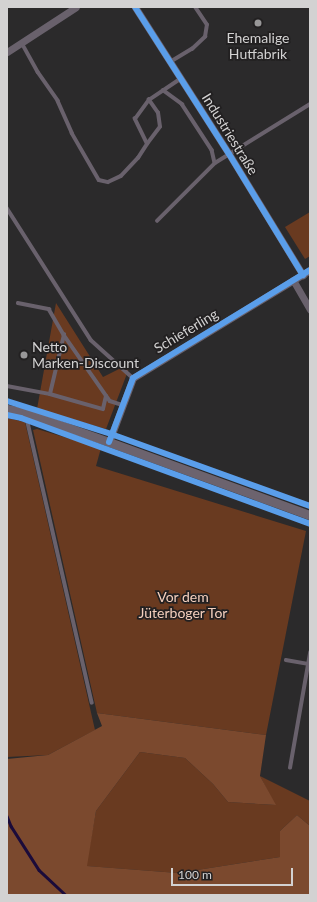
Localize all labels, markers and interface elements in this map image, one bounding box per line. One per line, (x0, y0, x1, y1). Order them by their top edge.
marker: Ehemalige Hutfabrik (253, 18, 263, 28)
place label: Ehemalige Hutfabrik (227, 30, 289, 62)
street label: Industriestraße (198, 90, 262, 178)
street label: Schieferling (151, 305, 221, 357)
place label: Netto Marken-Discount (32, 339, 139, 372)
marker: Netto Marken-Discount (19, 350, 29, 360)
park label: Vor dem Jüterboger Tor (138, 589, 228, 622)
scale bar (173, 860, 295, 886)
text: 100 m (178, 867, 212, 882)

